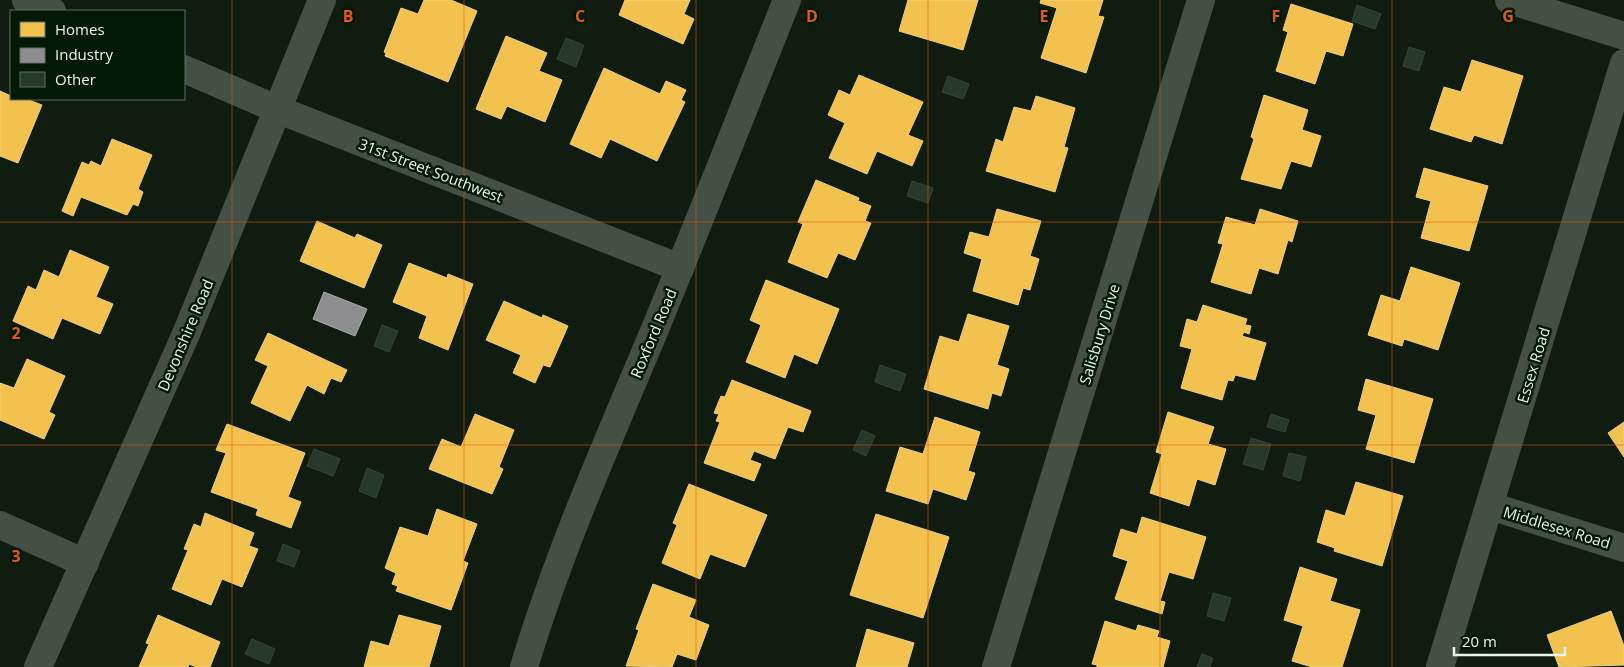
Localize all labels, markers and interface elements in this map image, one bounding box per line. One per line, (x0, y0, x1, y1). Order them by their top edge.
text: B (343, 5, 353, 27)
text: C (575, 5, 585, 27)
text: D (806, 5, 818, 27)
text: E (1040, 5, 1049, 27)
text: F (1272, 5, 1280, 27)
text: G (1502, 5, 1514, 27)
legend (10, 10, 185, 100)
text: Homes (55, 19, 105, 39)
text: Industry (55, 44, 113, 64)
text: Other (55, 69, 96, 89)
street label: 31st Street Southwest (356, 133, 506, 207)
street label: Devonshire Road (152, 276, 218, 394)
street label: Salisbury Drive (1074, 281, 1124, 387)
street label: Roxford Road (625, 285, 681, 381)
text: 2 (11, 322, 21, 344)
street label: Essex Road (1512, 324, 1554, 406)
street label: Middlesex Road (1501, 501, 1613, 553)
text: 3 (11, 545, 21, 567)
scale bar (1454, 624, 1565, 656)
text: 20 m (1462, 631, 1497, 651)

